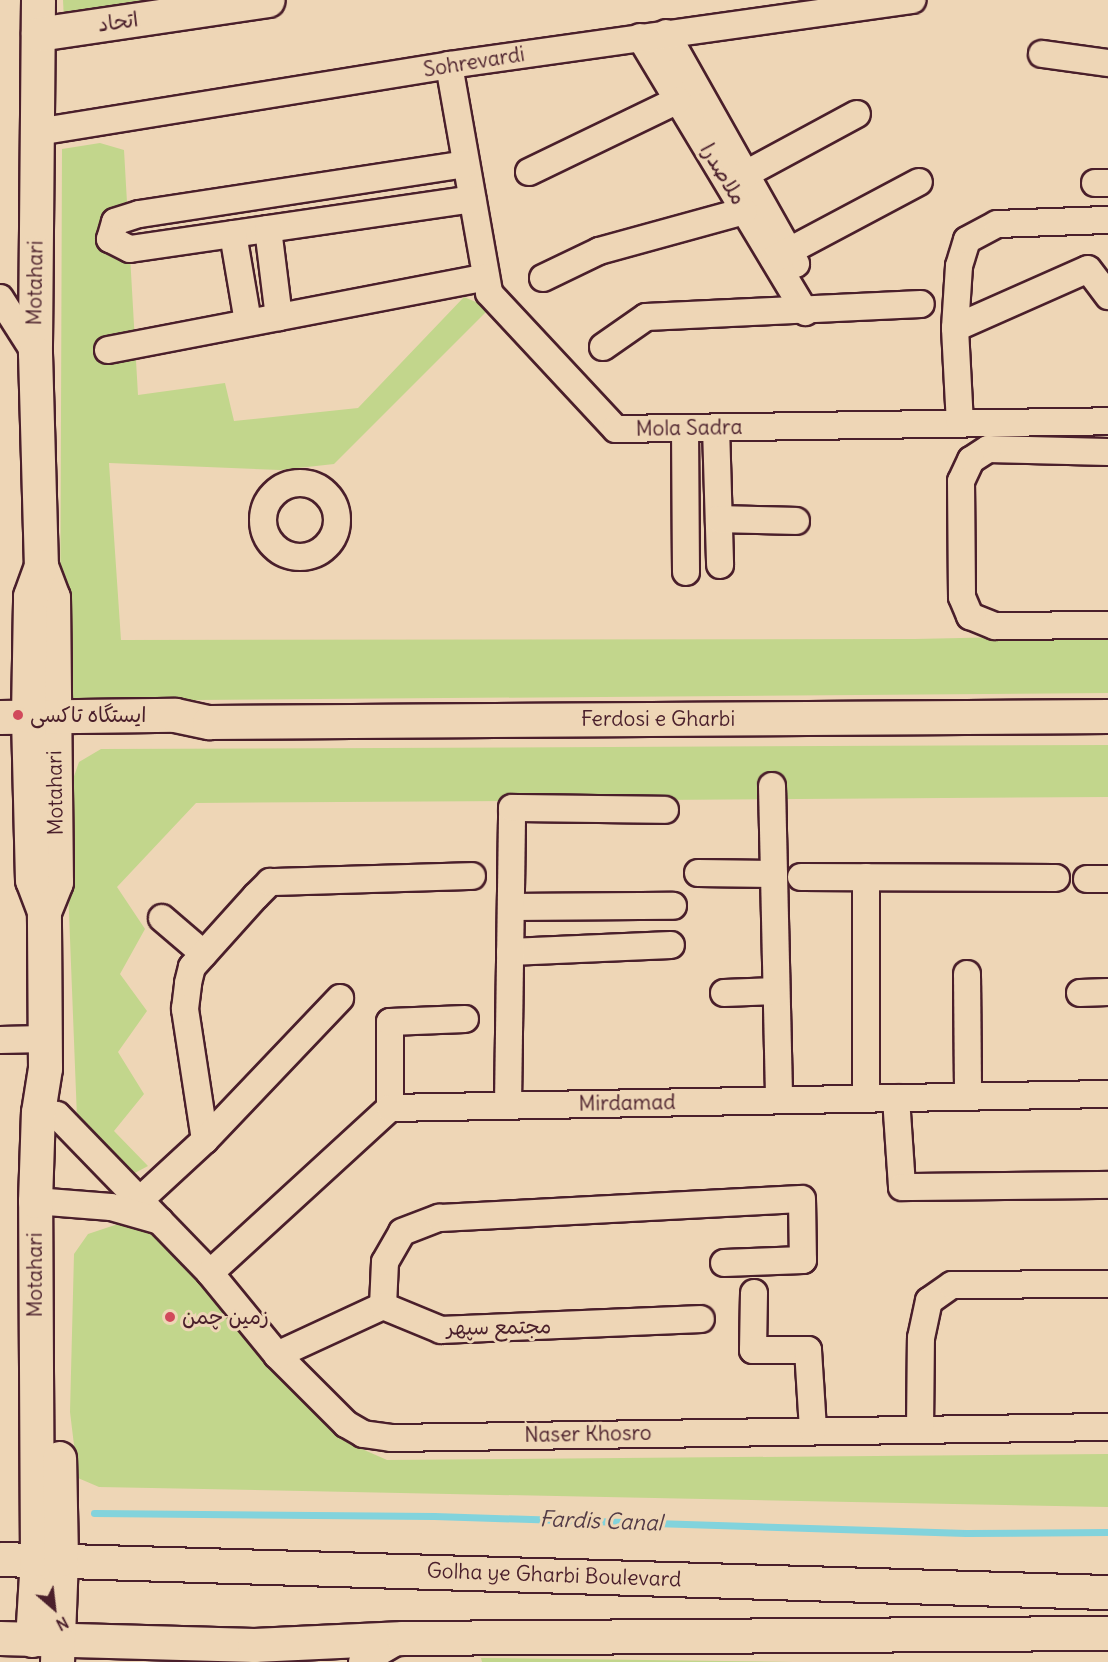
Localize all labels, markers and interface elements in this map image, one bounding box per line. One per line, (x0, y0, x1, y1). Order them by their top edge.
street label: اتحاد (96, 7, 140, 37)
street label: Sohrevardi (422, 42, 526, 82)
street label: ملاصدرا (695, 139, 751, 209)
street label: Motahari (22, 240, 48, 326)
street label: Mola Sadra (635, 414, 743, 442)
place label: ایستگاه تاکسی (30, 702, 146, 728)
street label: Ferdosi e Gharbi (581, 706, 735, 732)
marker: ایستگاه تاکسی (11, 708, 25, 722)
street label: Motahari (42, 750, 68, 836)
street label: Mirdamad (578, 1090, 676, 1116)
street label: Motahari (22, 1233, 48, 1317)
place label: زمین چمن (182, 1304, 269, 1330)
marker: زمین چمن (163, 1310, 177, 1324)
street label: مجتمع سپهر (446, 1313, 552, 1341)
street label: Naser Khosro (524, 1420, 652, 1448)
water label: Fardis Canal (539, 1506, 663, 1536)
street label: Golha ye Gharbi Boulevard (426, 1558, 682, 1592)
north arrow (24, 1578, 84, 1638)
text: N (53, 1612, 72, 1635)

